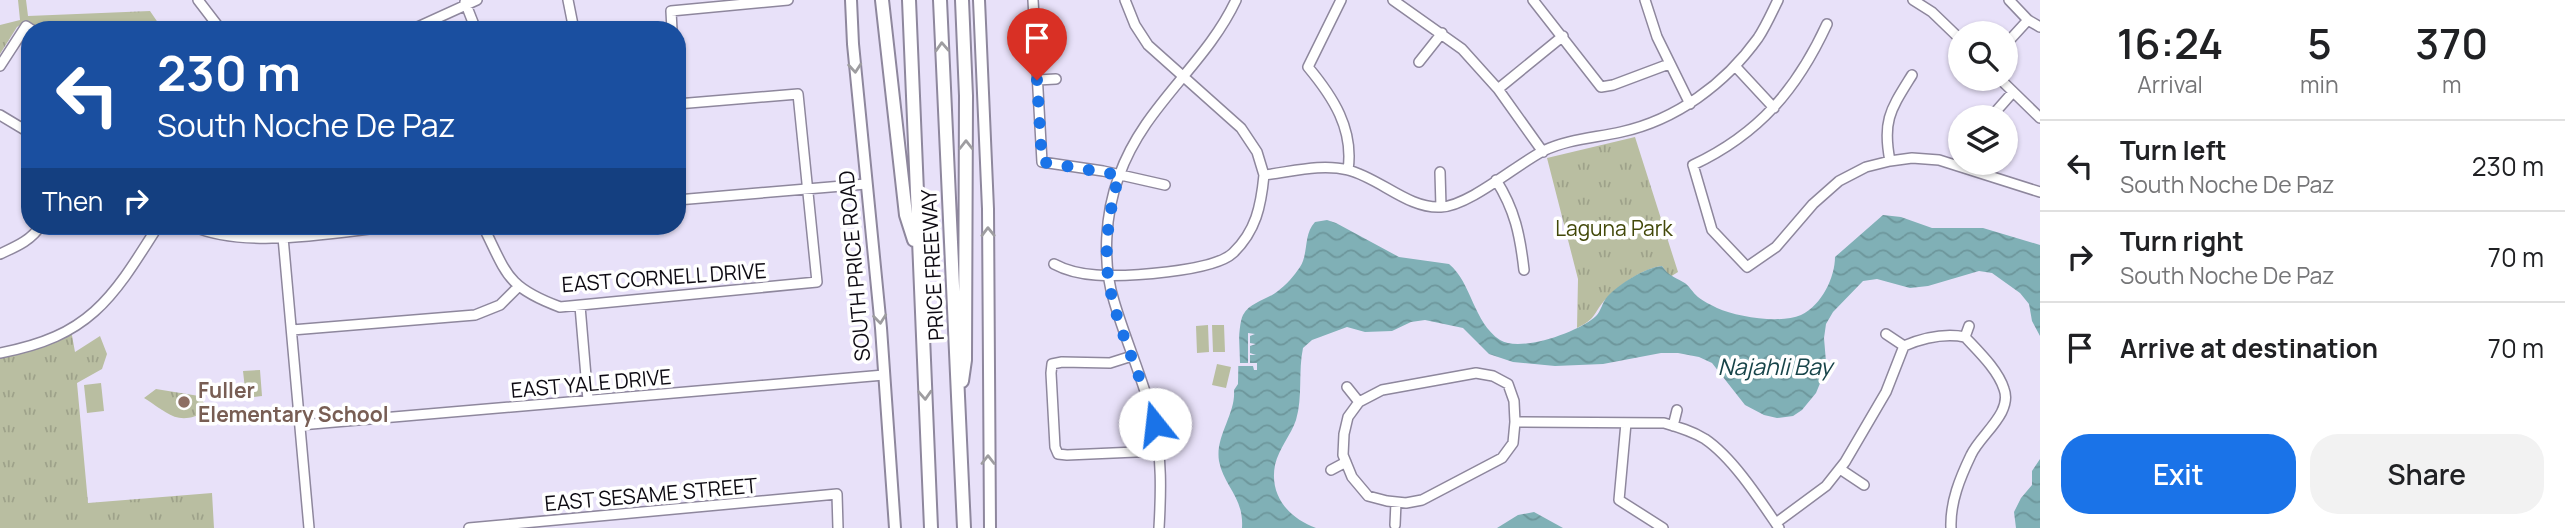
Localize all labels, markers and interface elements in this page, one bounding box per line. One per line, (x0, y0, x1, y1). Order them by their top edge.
pin (1007, 8, 1067, 80)
text: 16:24 (2117, 14, 2223, 72)
text: 5 (2307, 14, 2332, 72)
text: 370 (2415, 14, 2488, 72)
icon: arrive (1018, 19, 1056, 57)
map controls (1948, 21, 2018, 175)
button: search (1948, 21, 2018, 91)
text: 230 m (157, 39, 301, 106)
one-way arrow (934, 41, 949, 52)
icon: left (42, 49, 133, 140)
one-way arrow (847, 63, 862, 74)
text: Arrival (2137, 68, 2203, 100)
text: min (2300, 68, 2339, 100)
text: m (2442, 68, 2462, 100)
text: South Noche De Paz (157, 103, 455, 147)
button: layers (1948, 105, 2018, 175)
text: Turn left (2120, 132, 2227, 168)
one-way arrow (958, 139, 974, 150)
icon: left (2061, 147, 2099, 185)
text: 230 m (2472, 148, 2544, 184)
text: South Noche De Paz (2120, 168, 2335, 200)
street label: SOUTH PRICE ROAD (832, 169, 876, 363)
icon: right (117, 182, 155, 220)
text: Then (42, 183, 103, 219)
street label: PRICE FREEWAY (914, 188, 950, 341)
park label: Laguna Park (1555, 214, 1673, 242)
text: Turn right (2120, 223, 2244, 259)
one-way arrow (980, 227, 996, 237)
icon: right (2061, 238, 2099, 276)
text: 70 m (2488, 239, 2544, 275)
street label: EAST CORNELL DRIVE (561, 256, 767, 298)
text: South Noche De Paz (2120, 259, 2335, 291)
one-way arrow (872, 314, 887, 325)
icon: arrive (2061, 329, 2099, 367)
text: Arrive at destination (2120, 330, 2378, 366)
text: 70 m (2488, 330, 2544, 366)
water label: Najahli Bay (1718, 350, 1835, 382)
street label: EAST YALE DRIVE (509, 362, 673, 404)
place label: Fuller Elementary School (198, 376, 389, 428)
position arrow (1118, 387, 1192, 461)
one-way arrow (918, 390, 933, 401)
marker: Fuller Elementary School (176, 394, 192, 410)
button: Exit (2061, 434, 2296, 514)
button: Share (2310, 434, 2544, 514)
one-way arrow (980, 454, 996, 465)
street label: EAST SESAME STREET (543, 471, 759, 517)

